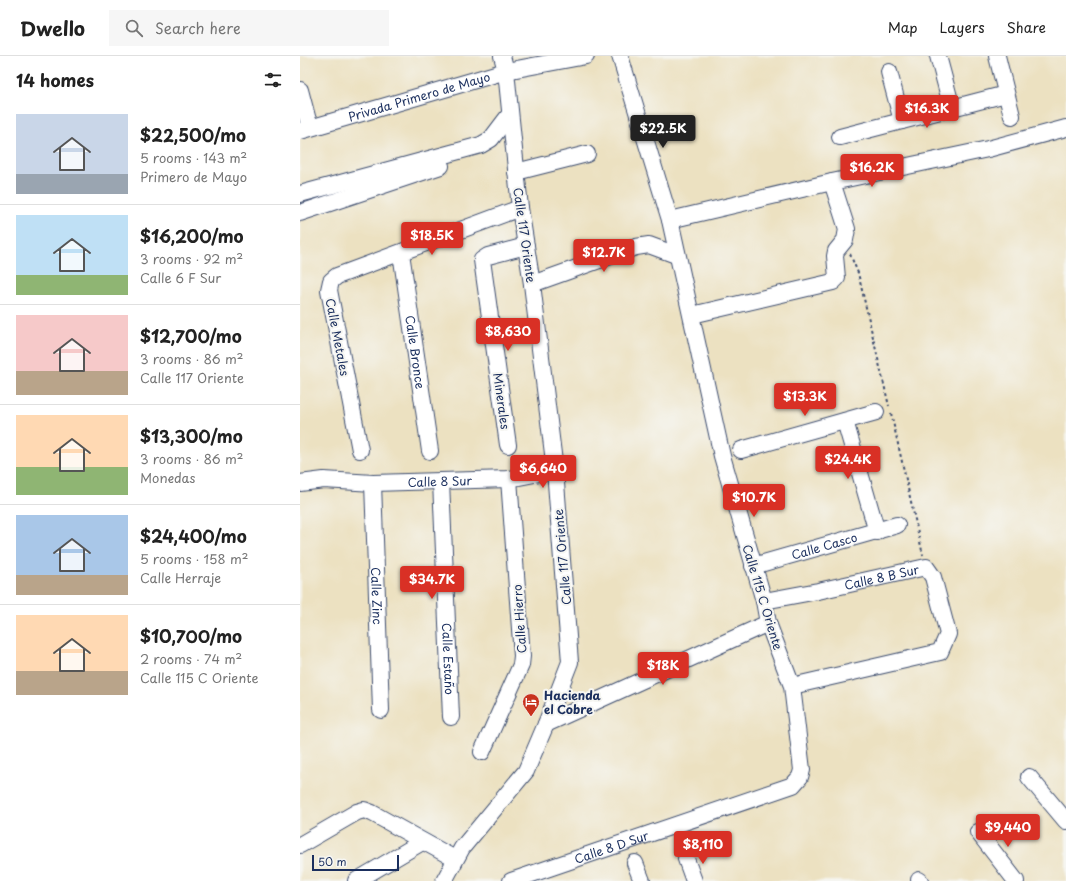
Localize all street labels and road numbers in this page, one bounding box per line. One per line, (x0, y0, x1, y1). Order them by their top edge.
street label: Privada Primero de Mayo (346, 67, 492, 125)
street label: Calle 117 Oriente (509, 186, 541, 284)
street label: Calle Metales (322, 297, 354, 378)
street label: Calle Bronce (401, 314, 430, 390)
street label: Minerales (489, 372, 515, 431)
street label: Calle 8 Sur (407, 471, 473, 491)
street label: Calle 117 Oriente (549, 508, 575, 606)
street label: Calle Casco (789, 528, 860, 564)
street label: Calle 115 C Oriente (738, 542, 788, 652)
street label: Calle 8 B Sur (842, 560, 921, 594)
street label: Calle Zinc (367, 567, 387, 625)
street label: Calle Hierro (508, 584, 530, 654)
street label: Calle Estaño (438, 623, 459, 695)
street label: Calle 8 D Sur (572, 826, 651, 868)

